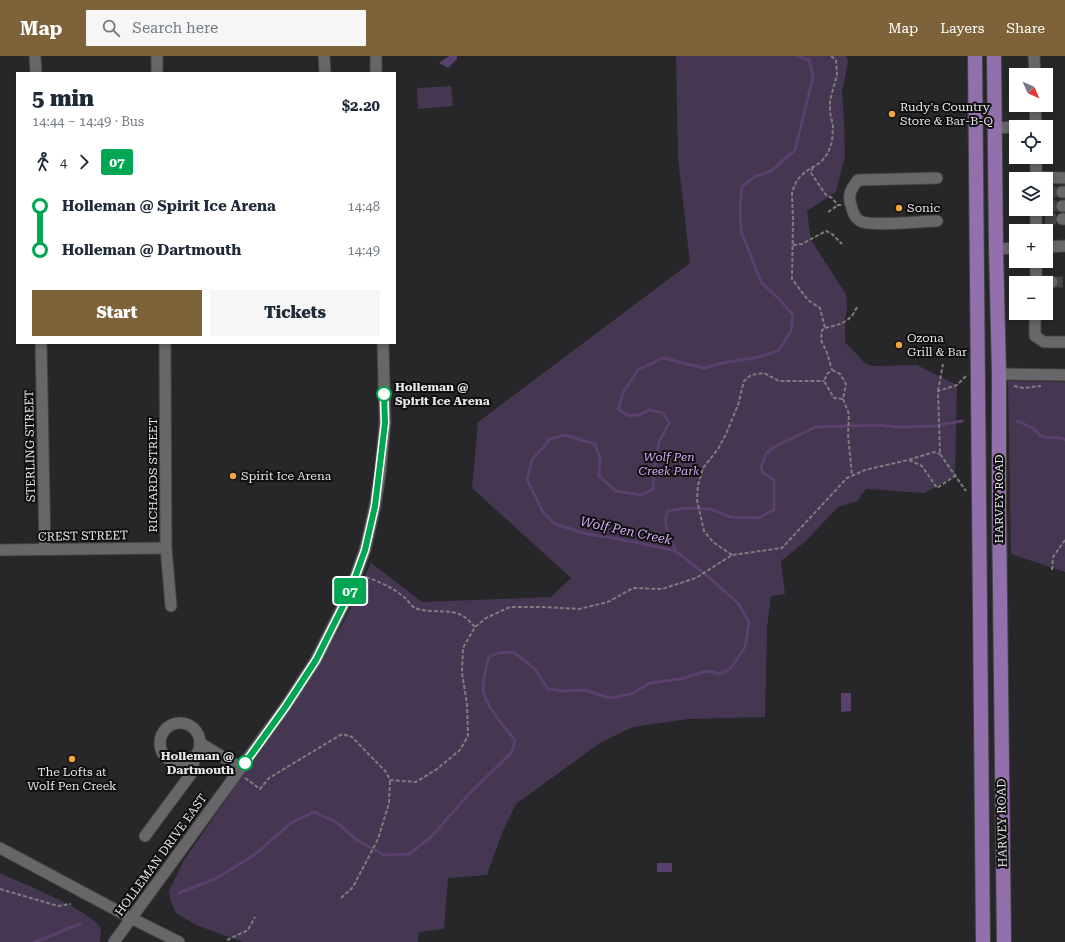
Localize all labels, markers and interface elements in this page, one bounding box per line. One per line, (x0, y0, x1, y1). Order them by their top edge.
search box (86, 10, 366, 46)
text: Map (20, 17, 62, 40)
icon: search (100, 17, 122, 39)
text: Search here (132, 19, 218, 37)
text: Map (888, 20, 918, 36)
text: Layers (940, 20, 984, 36)
text: Share (1006, 20, 1045, 36)
north arrow (1009, 68, 1053, 112)
map controls (1009, 68, 1053, 320)
text: 5 min (32, 86, 94, 111)
text: $2.20 (342, 97, 380, 115)
place label: Rudy's Country Store & Bar-B-Q (900, 100, 993, 128)
marker: Rudy's Country Store & Bar-B-Q (887, 109, 897, 119)
text: 14:44 – 14:49 · Bus (32, 114, 144, 129)
button: locate (1009, 120, 1053, 164)
icon: walk (32, 151, 54, 173)
icon: forward (73, 151, 95, 173)
text: 07 (109, 154, 125, 170)
text: 4 (60, 155, 67, 170)
button: layers (1009, 172, 1053, 216)
text: Holleman @ Spirit Ice Arena (62, 197, 276, 215)
text: 14:48 (348, 199, 380, 214)
place label: Sonic (907, 201, 941, 215)
marker: Sonic (894, 203, 904, 213)
button: + (1009, 224, 1053, 268)
text: Holleman @ Dartmouth (62, 241, 241, 259)
text: 14:49 (348, 243, 380, 258)
button: − (1009, 276, 1053, 320)
button: Start (32, 290, 202, 336)
button: Tickets (210, 290, 380, 336)
place label: Ozona Grill & Bar (907, 331, 967, 359)
marker: Ozona Grill & Bar (894, 340, 904, 350)
place label: Holleman @ Spirit Ice Arena (395, 380, 490, 408)
marker: Holleman @ Spirit Ice Arena (376, 386, 392, 402)
street label: STERLING STREET (22, 390, 38, 502)
street label: RICHARDS STREET (146, 418, 160, 532)
park label: Wolf Pen Creek Park (639, 450, 700, 478)
street label: HARVEY ROAD (992, 455, 1006, 543)
place label: Spirit Ice Arena (241, 469, 332, 483)
marker: Spirit Ice Arena (228, 471, 238, 481)
water label: Wolf Pen Creek (579, 513, 674, 548)
street label: CREST STREET (38, 528, 128, 544)
line badge: 07 (332, 578, 368, 604)
text: 07 (342, 583, 358, 599)
place label: Holleman @ Dartmouth (161, 749, 234, 777)
marker: The Lofts at Wolf Pen Creek (67, 754, 77, 764)
marker: Holleman @ Dartmouth (237, 755, 253, 771)
place label: The Lofts at Wolf Pen Creek (27, 765, 117, 793)
street label: HARVEY ROAD (994, 778, 1010, 868)
street label: HOLLEMAN DRIVE EAST (112, 791, 210, 919)

